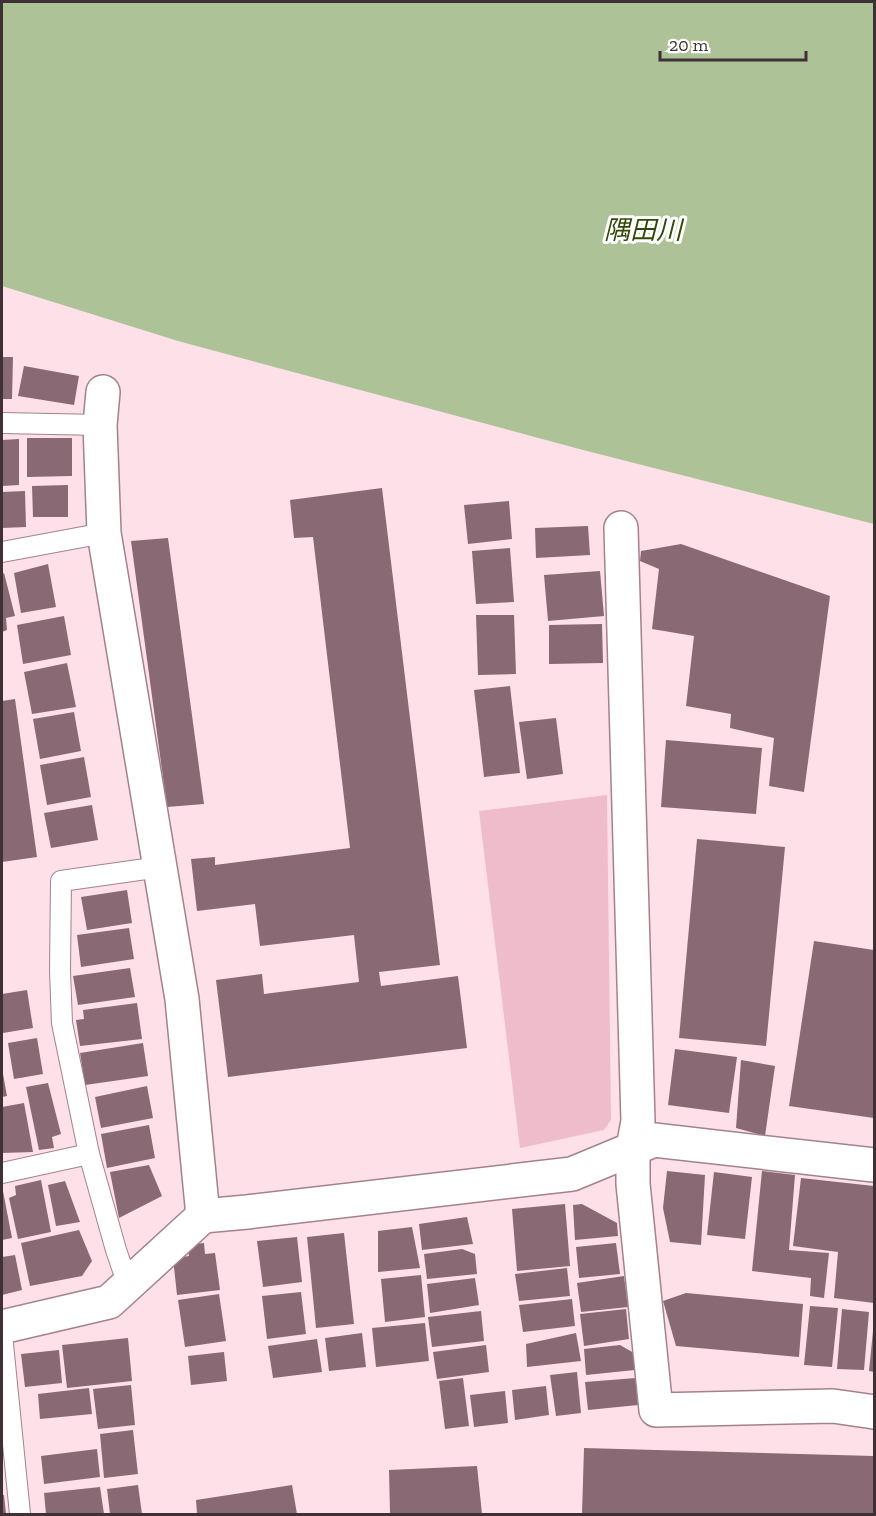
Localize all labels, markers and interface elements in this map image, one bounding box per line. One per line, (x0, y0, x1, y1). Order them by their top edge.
scale bar (660, 24, 806, 62)
text: 20 m (669, 34, 709, 56)
water label: 隅田川 (604, 214, 685, 246)

